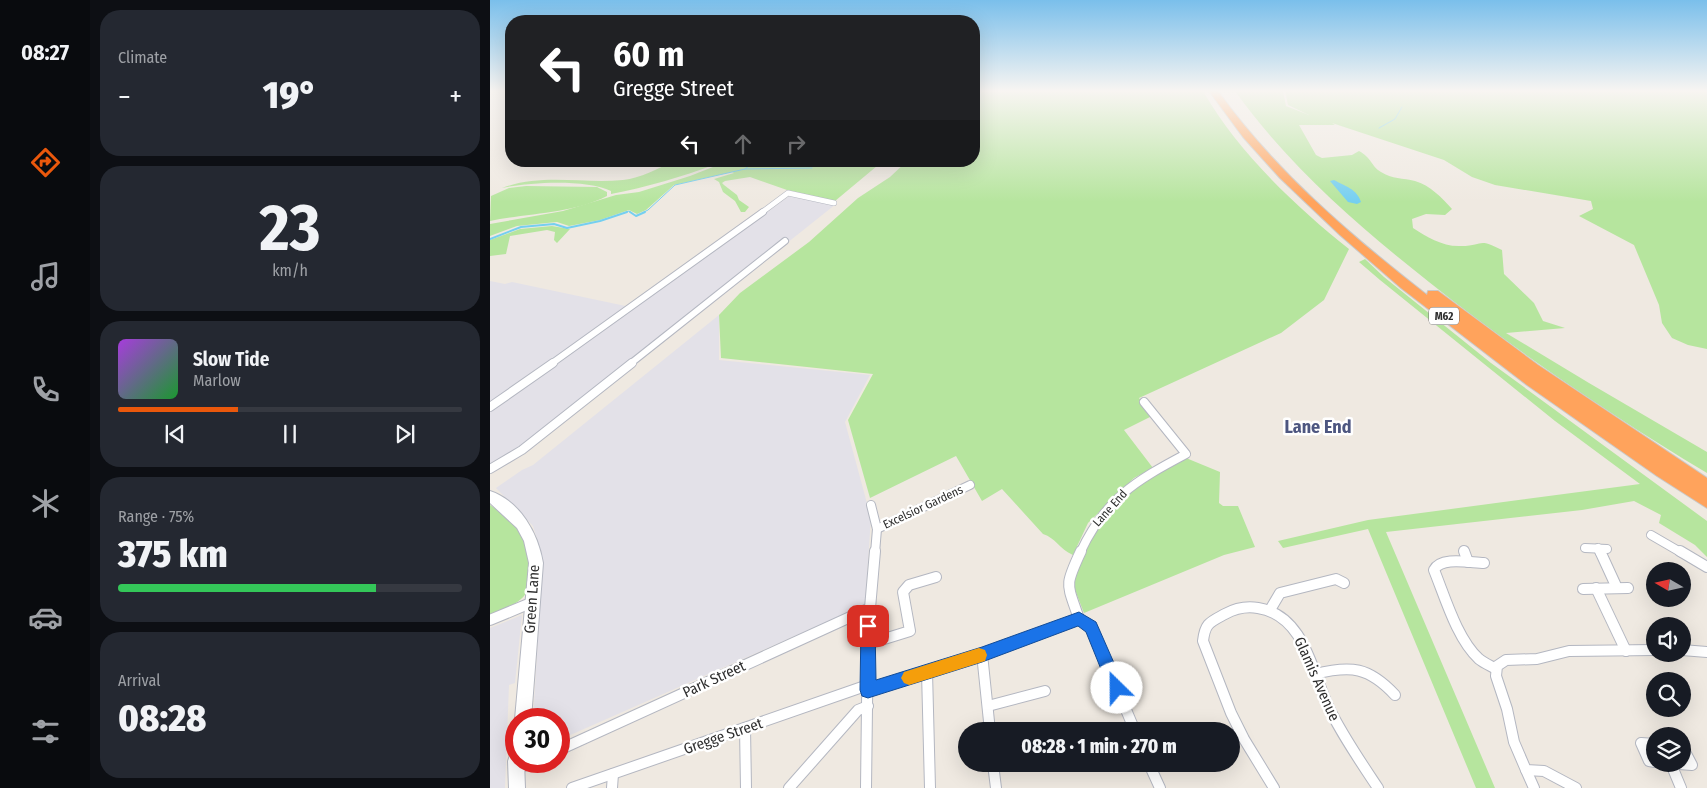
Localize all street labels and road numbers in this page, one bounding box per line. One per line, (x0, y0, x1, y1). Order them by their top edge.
road number: M62 (1429, 308, 1459, 324)
street label: Excelsior Gardens (881, 482, 965, 532)
street label: Lane End (1090, 487, 1130, 529)
street label: Green Lane (521, 564, 543, 634)
street label: Glamis Avenue (1290, 634, 1344, 724)
street label: Park Street (680, 657, 748, 701)
street label: Gregge Street (681, 714, 765, 758)

